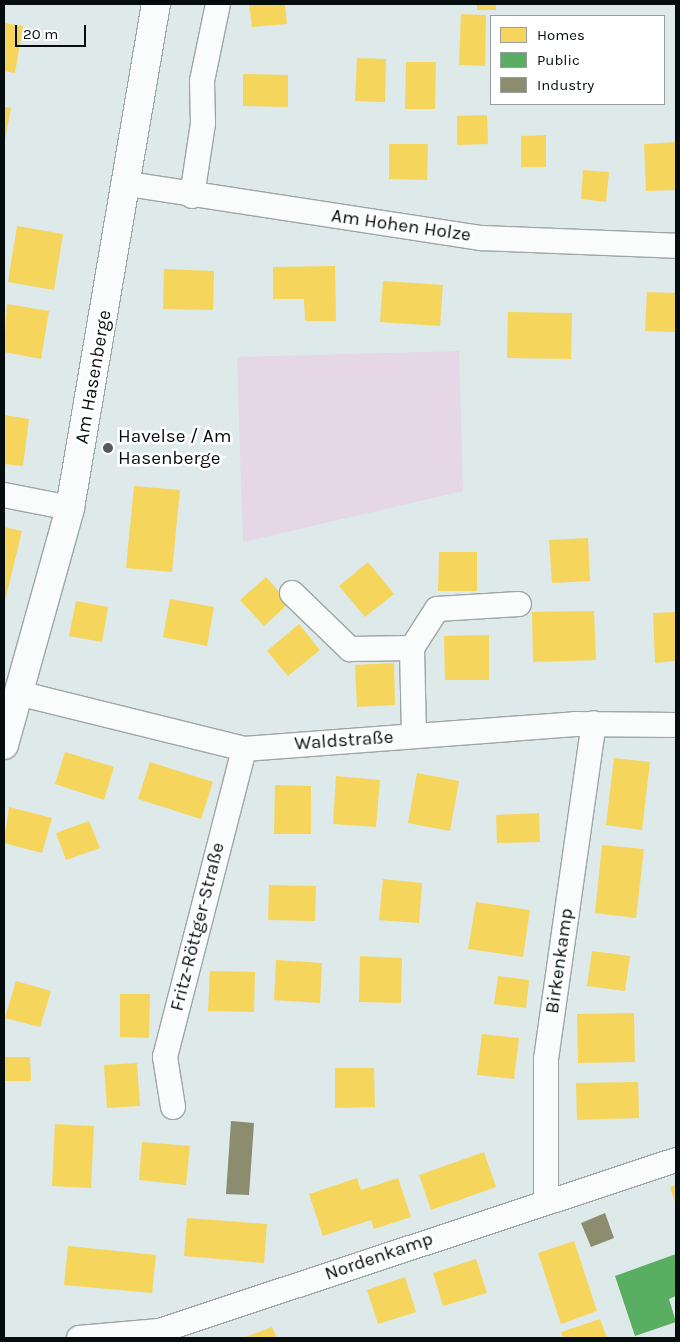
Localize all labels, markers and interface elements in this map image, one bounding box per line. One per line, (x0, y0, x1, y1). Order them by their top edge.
scale bar (18, 15, 89, 47)
legend (490, 15, 665, 105)
text: 20 m (23, 25, 58, 43)
text: Homes (537, 26, 585, 44)
text: Public (537, 51, 580, 69)
text: Industry (537, 76, 594, 94)
street label: Am Hohen Holze (330, 205, 472, 247)
street label: Am Hasenberge (71, 308, 117, 446)
place label: Havelse / Am Hasenberge (118, 426, 231, 470)
marker: Havelse / Am Hasenberge (102, 442, 114, 454)
street label: Waldstraße (294, 726, 394, 756)
street label: Fritz-Röttger-Straße (166, 840, 230, 1014)
street label: Birkenkamp (541, 907, 579, 1015)
street label: Nordenkamp (322, 1228, 436, 1286)

